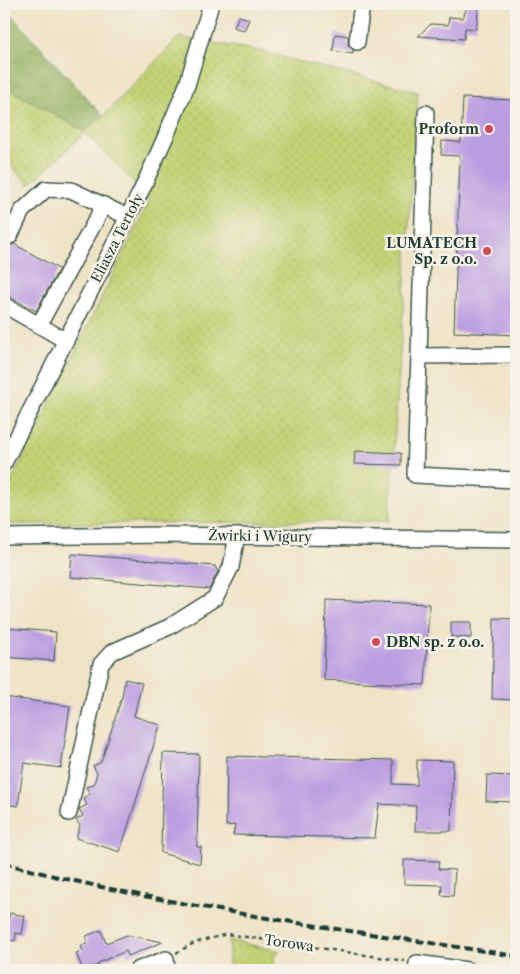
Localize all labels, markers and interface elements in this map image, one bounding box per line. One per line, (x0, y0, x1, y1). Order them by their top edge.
place label: Proform (418, 120, 479, 138)
marker: Proform (483, 123, 495, 135)
street label: Eliasza Tertoły (87, 190, 147, 286)
place label: LUMATECH Sp. z o.o. (386, 234, 477, 268)
marker: LUMATECH Sp. z o.o. (481, 245, 493, 257)
street label: Żwirki i Wigury (208, 526, 312, 546)
place label: DBN sp. z o.o. (386, 633, 484, 651)
marker: DBN sp. z o.o. (370, 636, 382, 648)
street label: Torowa (263, 931, 316, 955)

